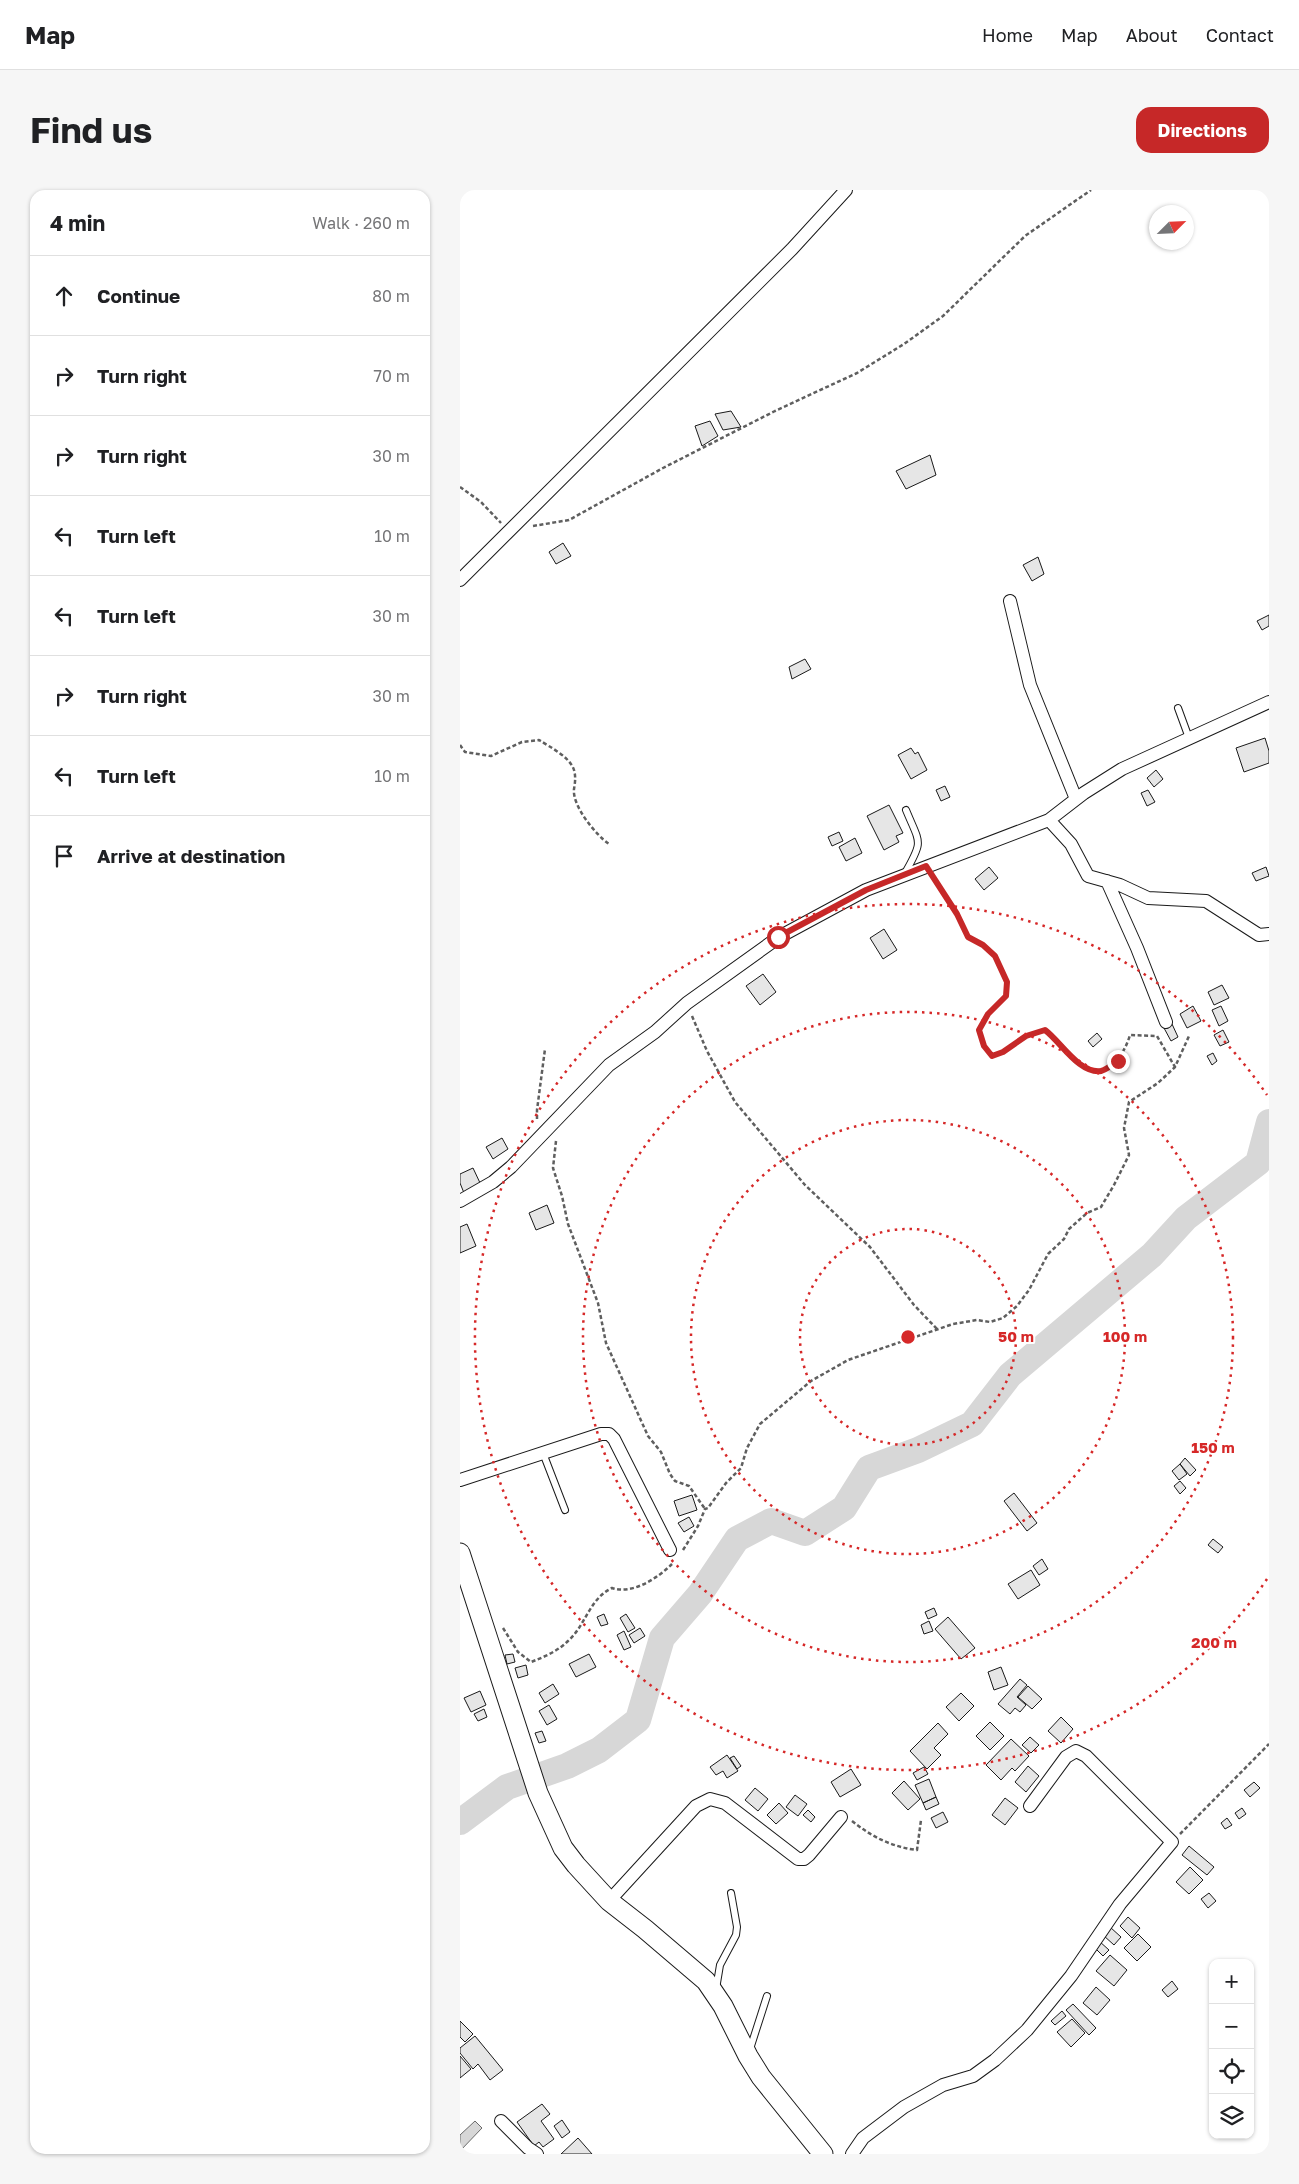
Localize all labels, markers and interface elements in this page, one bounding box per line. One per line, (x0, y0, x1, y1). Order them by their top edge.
text: Map (25, 20, 75, 49)
text: Home (982, 24, 1033, 46)
text: Map (1061, 24, 1098, 46)
text: About (1126, 24, 1178, 46)
text: Contact (1206, 24, 1274, 46)
button: Directions (1136, 107, 1269, 153)
text: Find us (30, 109, 152, 151)
north arrow (1149, 205, 1194, 250)
text: 4 min (50, 210, 105, 236)
text: Walk · 260 m (312, 213, 410, 233)
icon: ahead (50, 282, 78, 310)
text: Continue (97, 284, 180, 307)
text: 80 m (372, 286, 410, 306)
icon: right (50, 362, 78, 390)
text: Turn right (97, 364, 187, 387)
text: 70 m (373, 366, 410, 386)
icon: right (50, 442, 78, 470)
text: Turn right (97, 444, 187, 467)
text: 30 m (373, 446, 410, 466)
icon: left (50, 522, 78, 550)
text: Turn left (97, 524, 176, 547)
text: 10 m (374, 526, 410, 546)
icon: left (50, 602, 78, 630)
text: Turn left (97, 604, 176, 627)
text: 30 m (373, 606, 410, 626)
icon: right (50, 682, 78, 710)
text: Turn right (97, 684, 187, 707)
text: 30 m (373, 686, 410, 706)
icon: left (50, 762, 78, 790)
text: Turn left (97, 764, 176, 787)
text: 10 m (374, 766, 410, 786)
icon: arrive (50, 842, 78, 870)
text: Arrive at destination (97, 844, 285, 867)
route start (767, 926, 790, 949)
route end (1107, 1050, 1130, 1073)
text: 50 m (998, 1327, 1034, 1345)
text: 100 m (1103, 1327, 1147, 1345)
centre of rings (899, 1328, 917, 1346)
text: 150 m (1191, 1438, 1235, 1456)
text: 200 m (1191, 1633, 1237, 1651)
map controls (1209, 1959, 1254, 2139)
button: + (1209, 1959, 1254, 2004)
button: − (1209, 2004, 1254, 2049)
button: locate (1209, 2049, 1254, 2094)
button: layers (1209, 2094, 1254, 2139)

